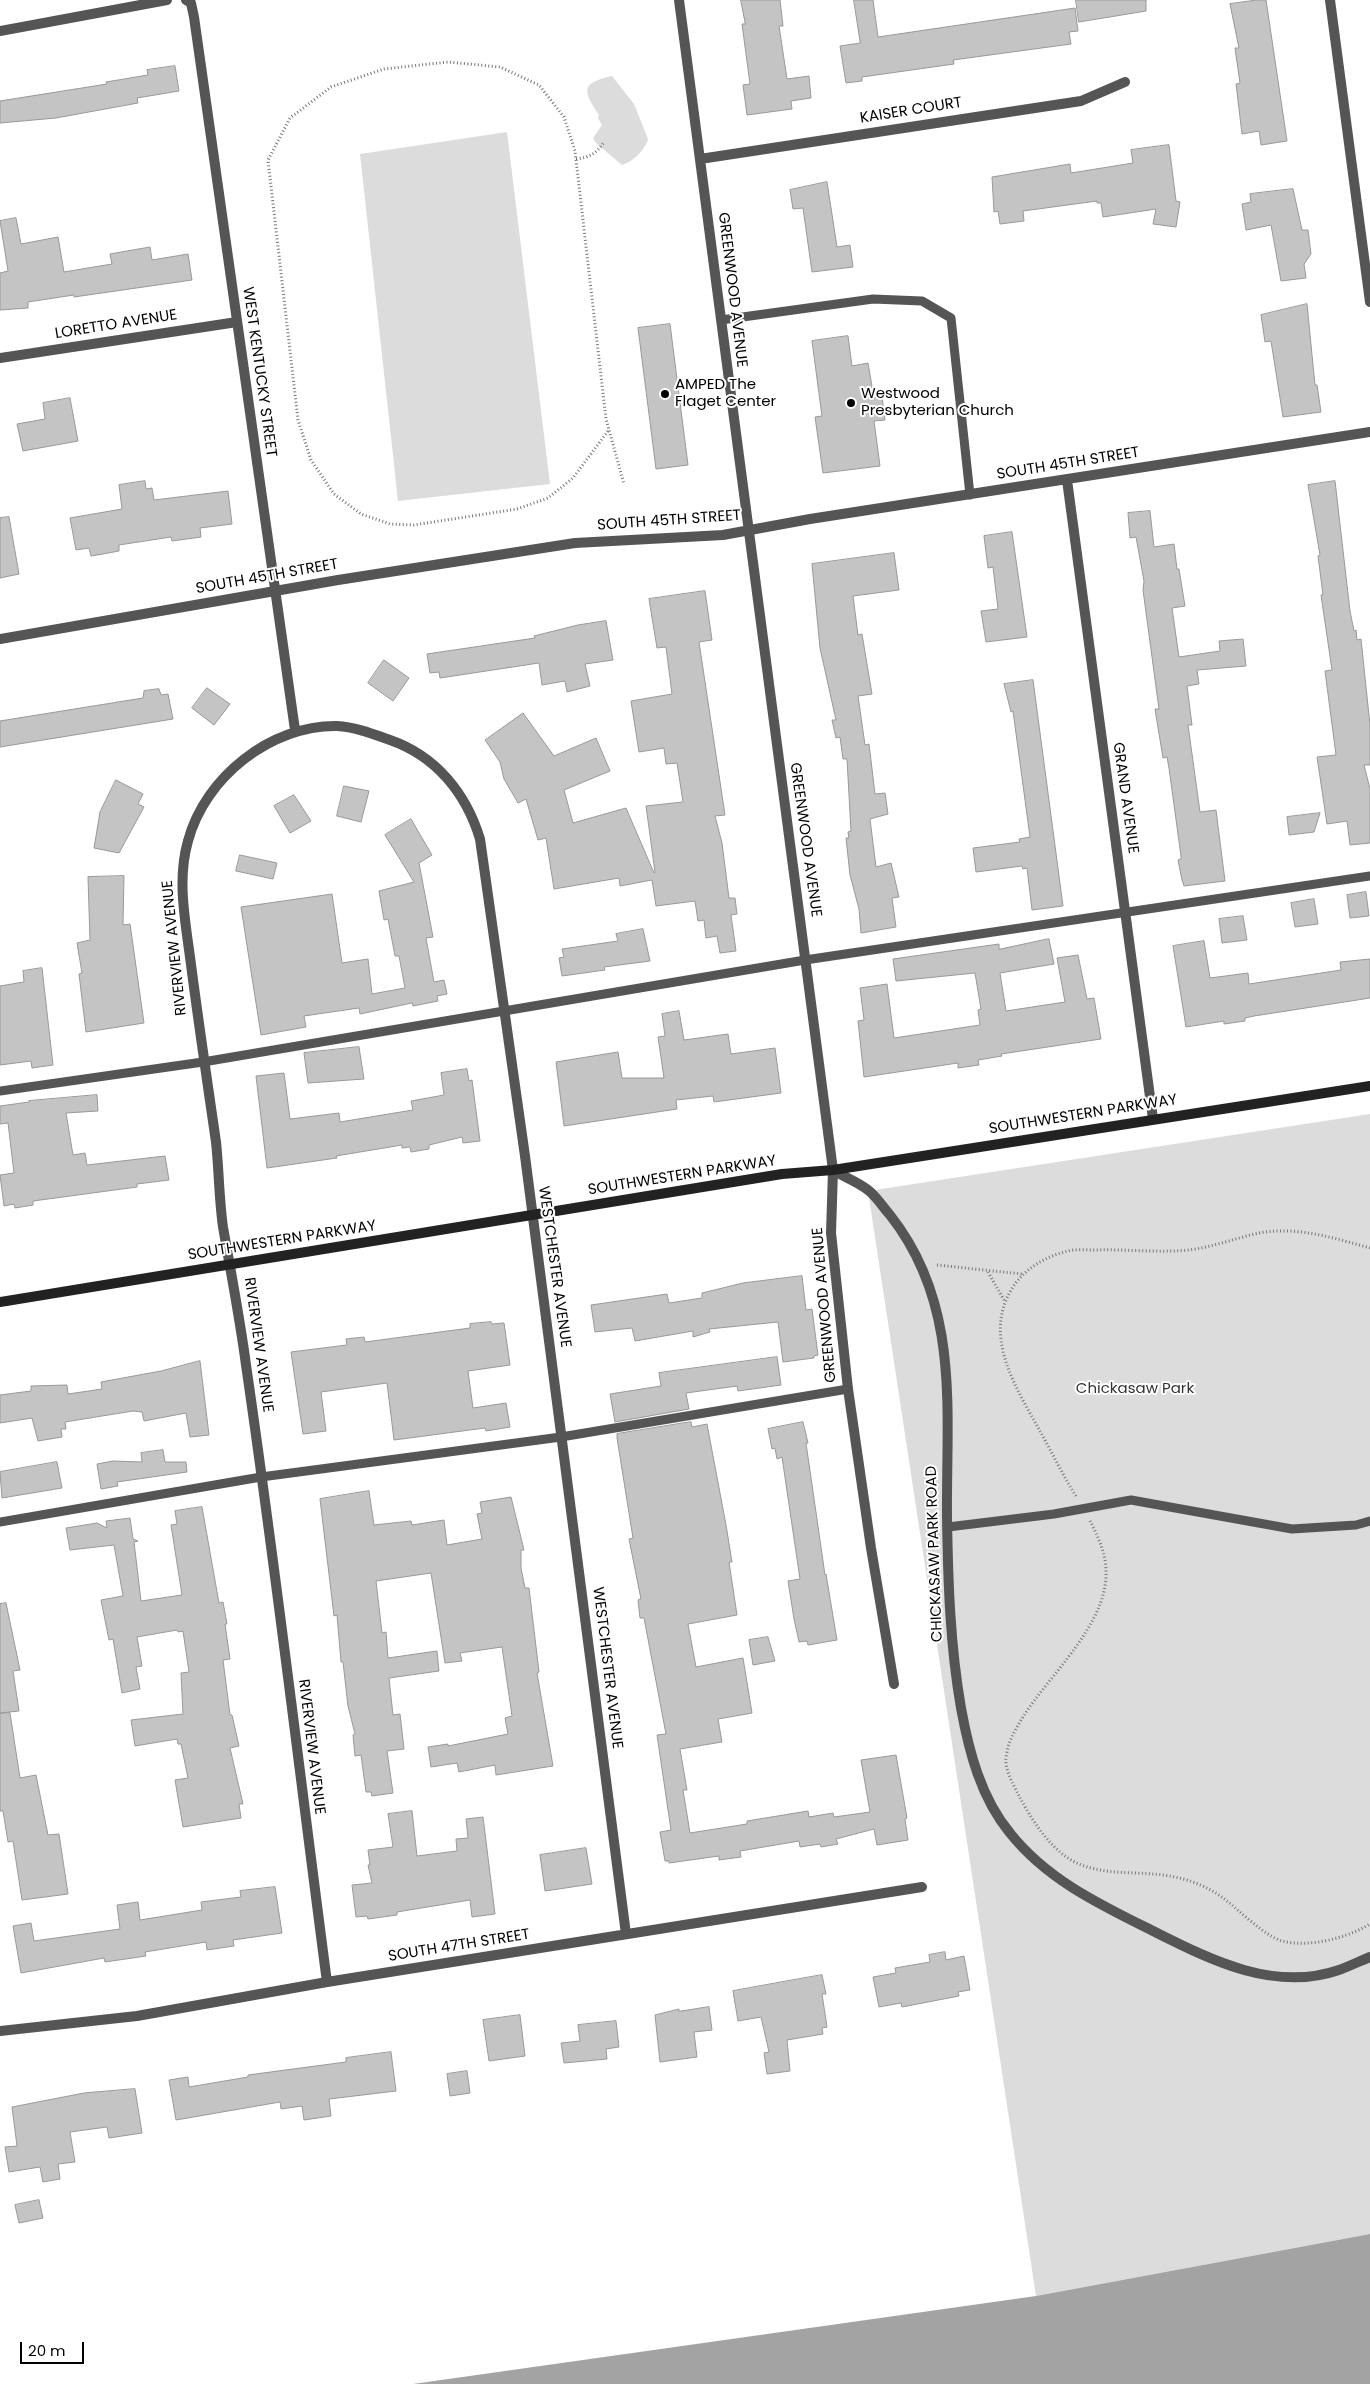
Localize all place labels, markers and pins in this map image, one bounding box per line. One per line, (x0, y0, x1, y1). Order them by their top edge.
place label: AMPED The Flaget Center (675, 376, 776, 411)
place label: Westwood Presbyterian Church (861, 385, 1014, 420)
marker: AMPED The Flaget Center (659, 388, 671, 400)
marker: Westwood Presbyterian Church (845, 397, 857, 409)

